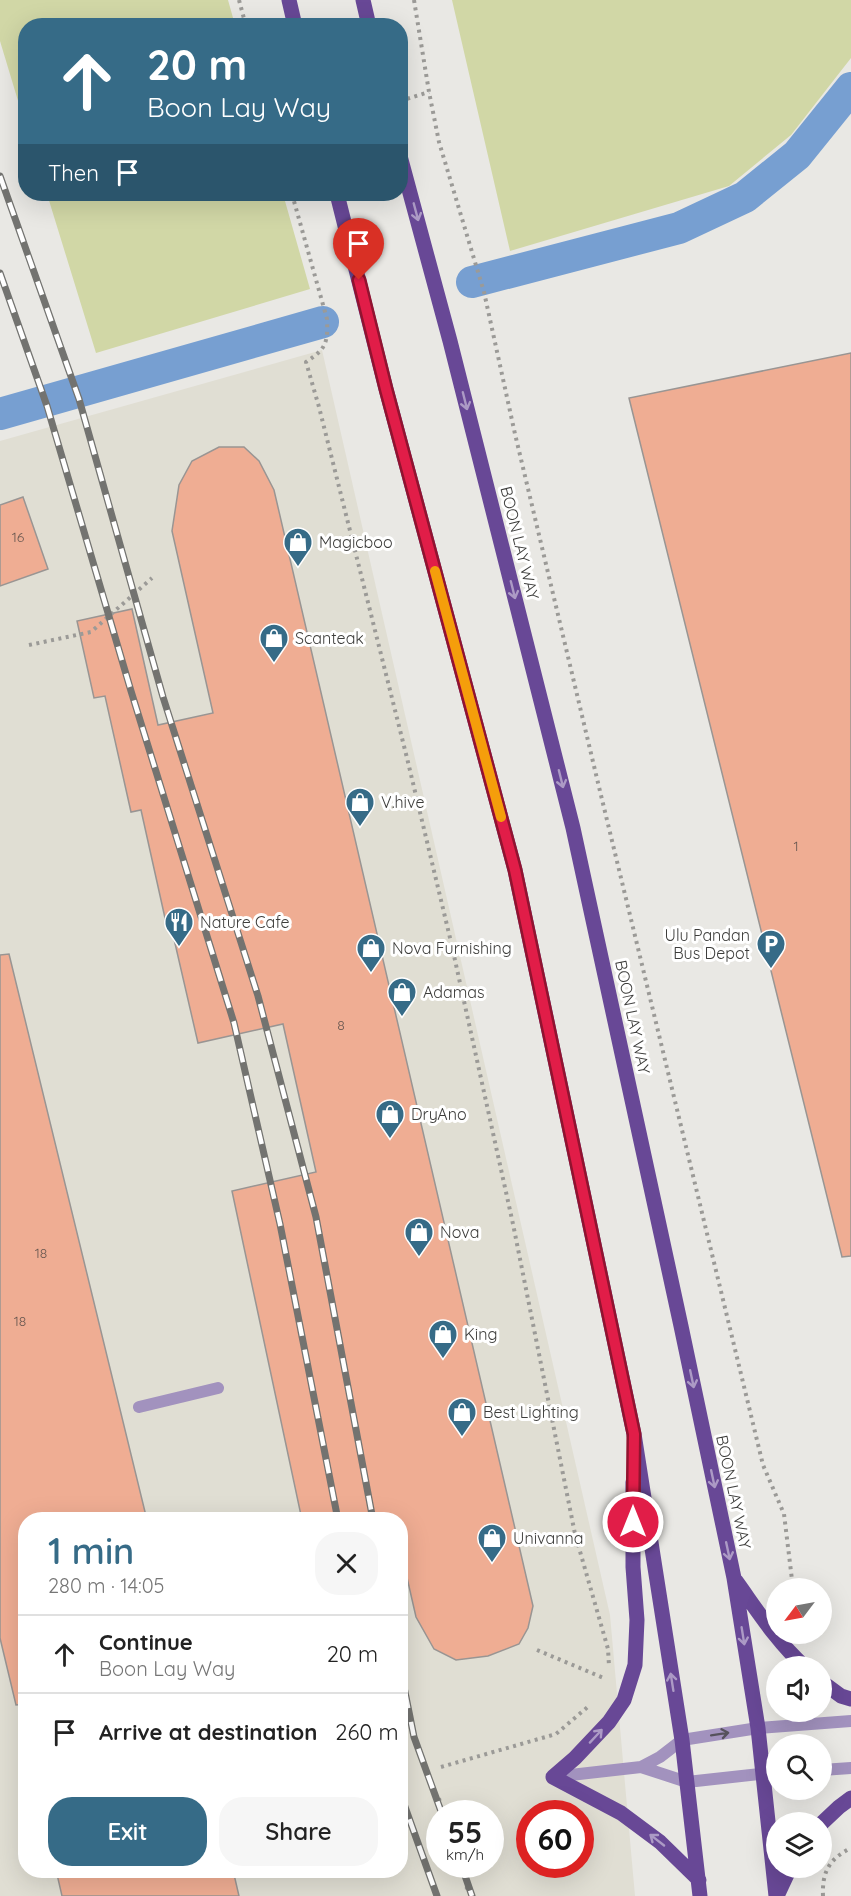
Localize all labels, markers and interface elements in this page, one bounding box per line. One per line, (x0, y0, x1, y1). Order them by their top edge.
text: 20 m (147, 38, 247, 91)
icon: ahead (48, 42, 126, 120)
text: Boon Lay Way (147, 90, 331, 124)
icon: arrive (111, 156, 144, 189)
text: Then (48, 159, 99, 187)
one-way arrow (410, 203, 422, 222)
pin (333, 218, 384, 280)
icon: arrive (342, 227, 375, 260)
one-way arrow (460, 391, 472, 410)
street label: BOON LAY WAY (496, 484, 544, 602)
shop icon: Magicboo (282, 526, 314, 568)
house number: 16 (12, 528, 25, 546)
place label: Magicboo (319, 532, 393, 552)
one-way arrow (508, 580, 520, 599)
shop icon: Scanteak (258, 622, 290, 664)
place label: Scanteak (295, 628, 364, 648)
one-way arrow (555, 769, 567, 788)
shop icon: V.hive (344, 786, 376, 828)
place label: V.hive (381, 792, 424, 812)
house number: 1 (793, 837, 799, 855)
restaurant icon: Nature Cafe (163, 906, 195, 948)
place label: Nature Cafe (200, 912, 289, 932)
place label: Ulu Pandan Bus Depot (664, 925, 750, 963)
parking icon: Ulu Pandan Bus Depot (755, 928, 787, 970)
shop icon: Nova Furnishing (355, 932, 387, 974)
place label: Nova Furnishing (392, 938, 512, 958)
street label: BOON LAY WAY (611, 958, 655, 1076)
shop icon: Adamas (386, 976, 418, 1018)
place label: Adamas (423, 982, 485, 1002)
house number: 8 (337, 1016, 345, 1034)
shop icon: DryAno (374, 1098, 406, 1140)
place label: DryAno (411, 1104, 467, 1124)
shop icon: Nova (403, 1216, 435, 1258)
place label: Nova (440, 1222, 479, 1242)
house number: 18 (35, 1244, 47, 1262)
house number: 18 (14, 1312, 26, 1330)
shop icon: King (427, 1318, 459, 1360)
place label: King (464, 1324, 497, 1344)
one-way arrow (687, 1370, 699, 1389)
shop icon: Best Lighting (446, 1396, 478, 1438)
place label: Best Lighting (483, 1402, 579, 1422)
street label: BOON LAY WAY (712, 1433, 756, 1551)
one-way arrow (708, 1469, 719, 1488)
position arrow (601, 1490, 665, 1554)
shop icon: Univanna (476, 1522, 508, 1564)
text: 1 min (48, 1528, 134, 1573)
place label: Univanna (513, 1528, 583, 1548)
button: close (315, 1532, 378, 1595)
one-way arrow (723, 1542, 735, 1561)
text: 280 m · 14:05 (48, 1573, 164, 1598)
north arrow (766, 1578, 832, 1644)
map controls (766, 1578, 832, 1878)
one-way arrow (738, 1626, 749, 1646)
text: Continue (99, 1628, 193, 1656)
icon: ahead (48, 1638, 81, 1671)
text: 20 m (327, 1640, 378, 1668)
text: Boon Lay Way (99, 1656, 235, 1681)
button: sound (766, 1656, 832, 1722)
one-way arrow (667, 1673, 678, 1693)
icon: arrive (48, 1716, 81, 1749)
text: Arrive at destination (99, 1718, 317, 1746)
text: 260 m (335, 1718, 398, 1746)
one-way arrow (709, 1728, 729, 1739)
one-way arrow (588, 1729, 603, 1744)
button: search (766, 1734, 832, 1800)
button: Exit (48, 1797, 207, 1866)
button: Share (219, 1797, 378, 1866)
speed limit sign: 60 (516, 1800, 594, 1878)
button: layers (766, 1812, 832, 1878)
text: 55 (448, 1813, 482, 1851)
one-way arrow (649, 1833, 665, 1846)
text: km/h (446, 1845, 484, 1864)

